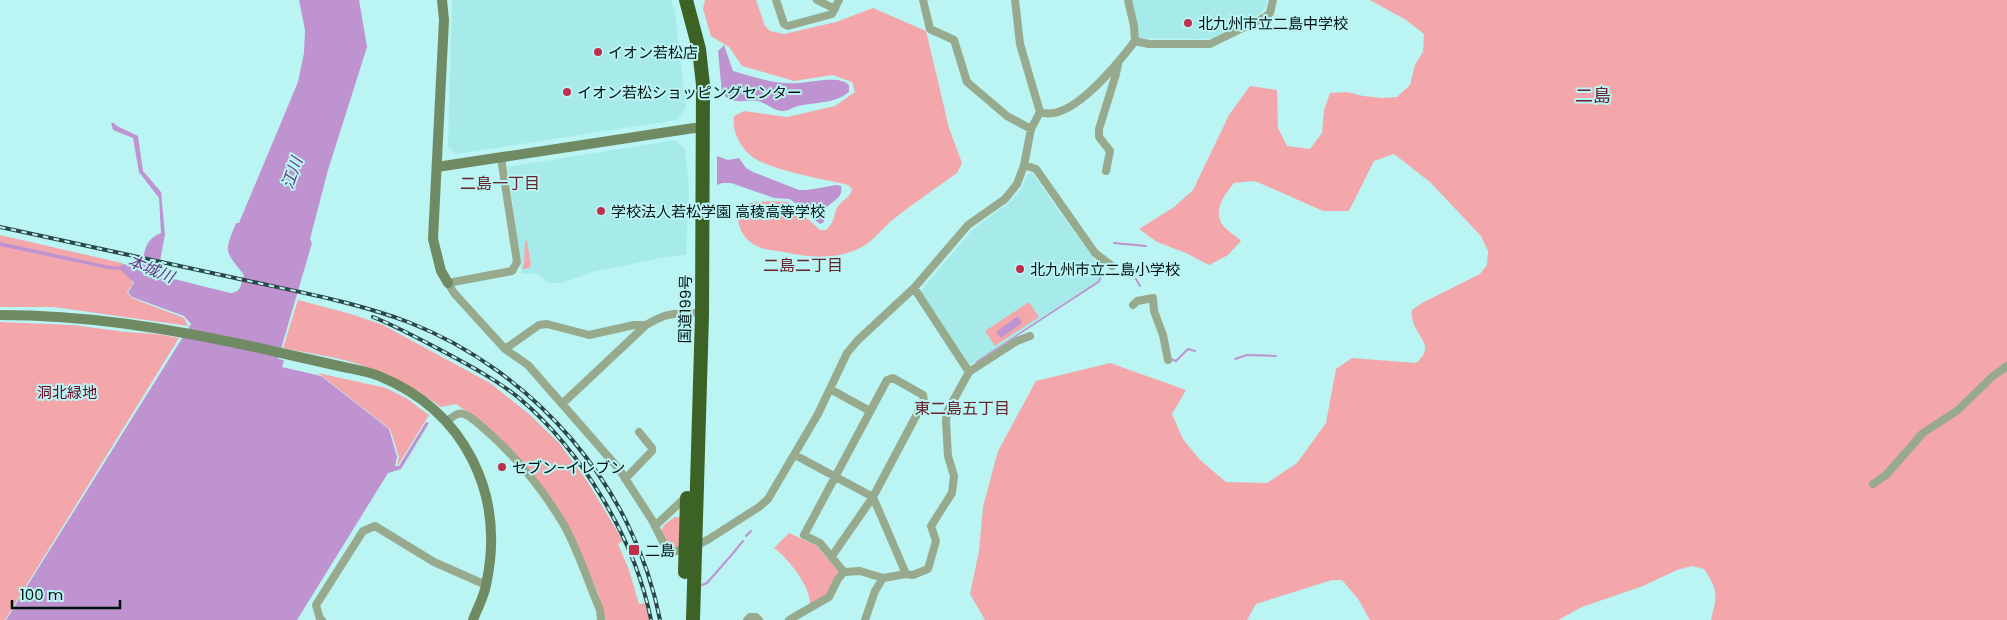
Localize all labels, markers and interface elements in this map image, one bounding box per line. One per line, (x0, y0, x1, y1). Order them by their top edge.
place label: 北九州市立二島中学校 (1198, 13, 1348, 34)
marker: 北九州市立二島中学校 (1182, 17, 1194, 29)
place label: イオン若松店 (608, 42, 698, 63)
marker: イオン若松店 (592, 46, 604, 58)
place label: イオン若松ショッピングセンター (577, 82, 802, 103)
district label: 二島 (1575, 83, 1611, 108)
marker: イオン若松ショッピングセンター (561, 86, 573, 98)
water label: 江川 (276, 152, 309, 192)
district label: 二島一丁目 (460, 172, 540, 195)
place label: 学校法人若松学園 高稜高等学校 (611, 201, 825, 222)
marker: 学校法人若松学園 高稜高等学校 (595, 205, 607, 217)
water label: 本城川 (124, 249, 179, 289)
district label: 二島二丁目 (763, 254, 843, 277)
place label: 北九州市立二島小学校 (1030, 259, 1180, 280)
marker: 北九州市立二島小学校 (1014, 263, 1026, 275)
street label: 国道199号 (674, 274, 696, 344)
park label: 洞北緑地 (37, 382, 97, 403)
district label: 東二島五丁目 (914, 397, 1010, 420)
place label: セブン-イレブン (512, 457, 625, 478)
marker: セブン-イレブン (496, 461, 508, 473)
place label: 二島 (645, 540, 675, 561)
marker: 二島 (627, 543, 641, 557)
scale bar (12, 578, 120, 610)
text: 100 m (20, 584, 63, 605)

